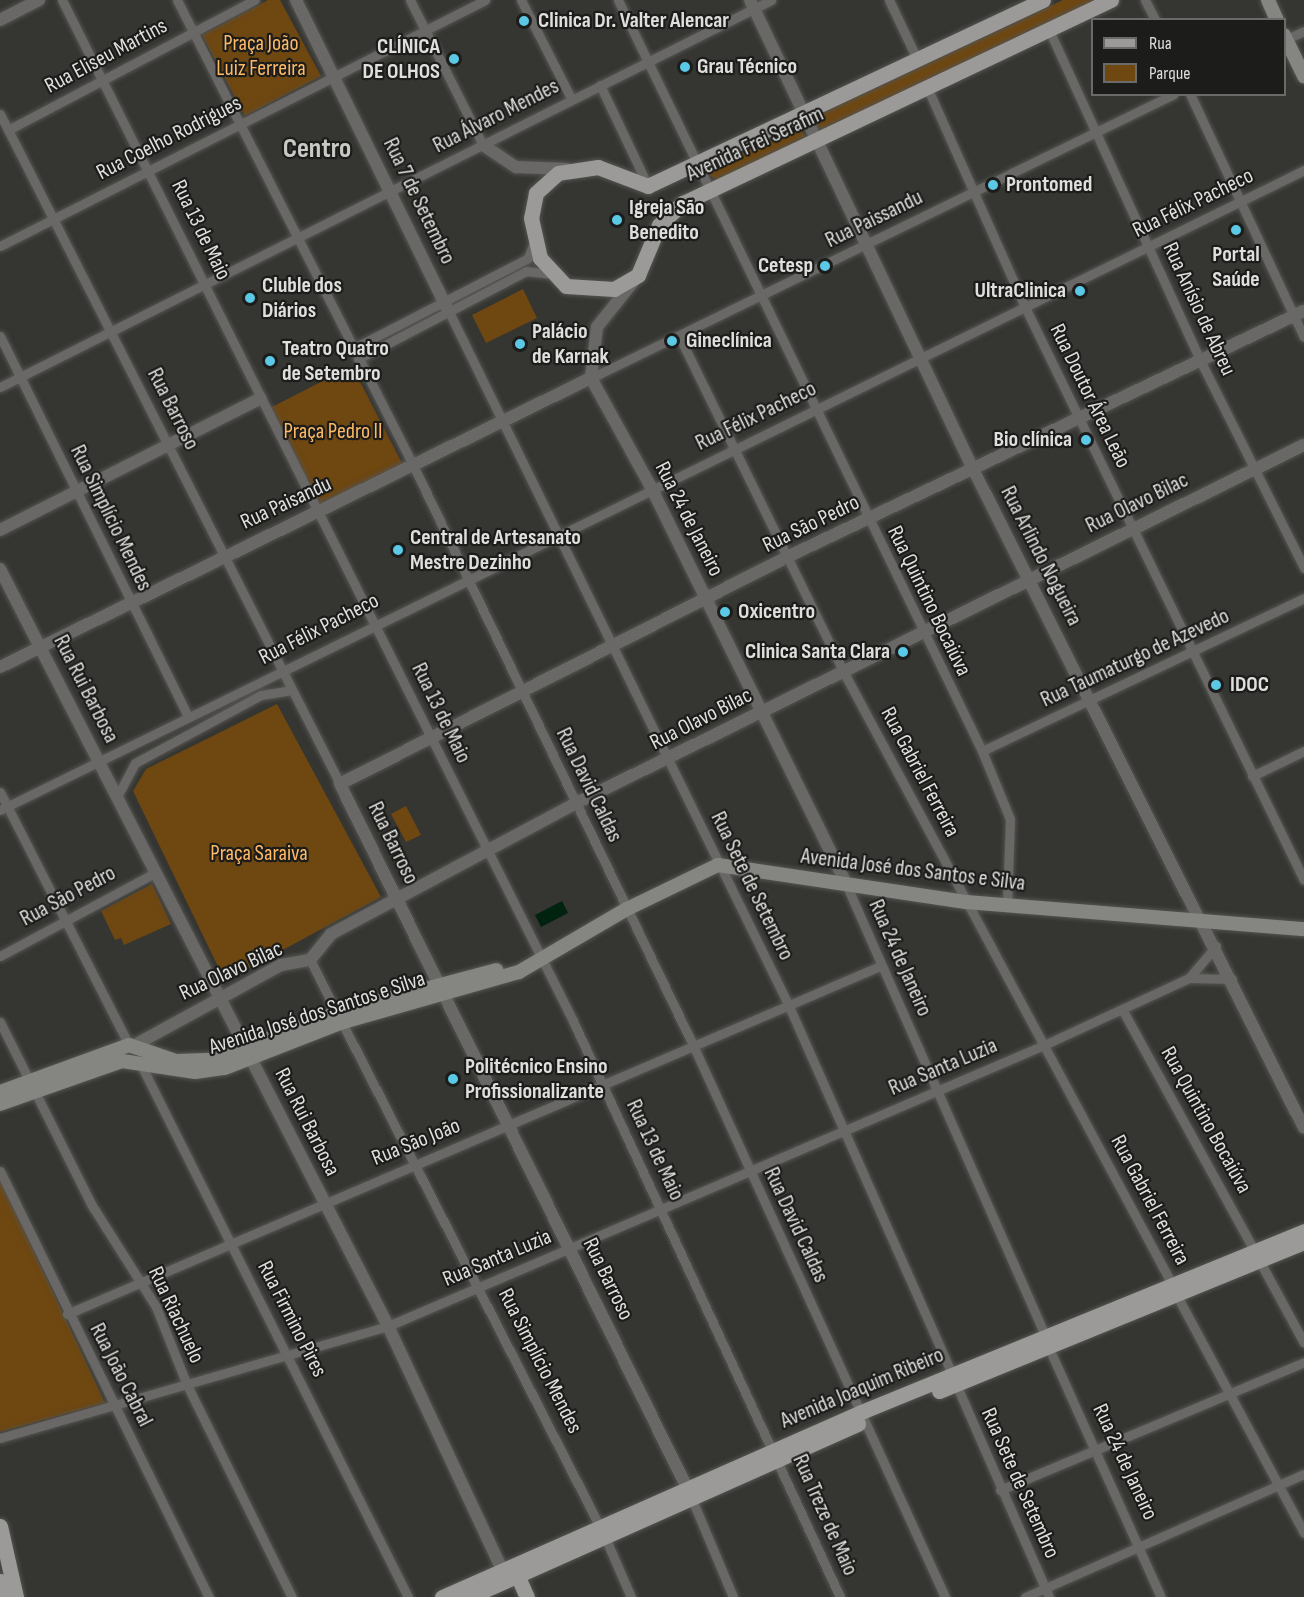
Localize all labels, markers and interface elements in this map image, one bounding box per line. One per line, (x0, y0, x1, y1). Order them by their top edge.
place label: Clinica Dr. Valter Alencar (538, 8, 729, 34)
marker: Clinica Dr. Valter Alencar (515, 12, 533, 30)
street label: Rua Eliseu Martins (40, 13, 172, 99)
legend (1091, 18, 1286, 96)
park label: Praça João Luiz Ferreira (216, 30, 306, 82)
place label: CLÍNICA DE OLHOS (363, 33, 440, 84)
text: Rua (1149, 33, 1172, 54)
marker: CLÍNICA DE OLHOS (445, 50, 463, 68)
place label: Grau Técnico (697, 54, 797, 80)
marker: Grau Técnico (678, 60, 692, 74)
text: Parque (1149, 63, 1190, 84)
street label: Rua Álvaro Mendes (429, 73, 563, 159)
street label: Rua Coelho Rodrigues (92, 90, 246, 186)
street label: Avenida Frei Serafim (682, 101, 828, 187)
district label: Centro (283, 132, 351, 166)
street label: Rua 7 de Setembro (377, 134, 461, 268)
street label: Rua Félix Pacheco (1128, 162, 1258, 244)
place label: Prontomed (1006, 172, 1092, 198)
street label: Rua 13 de Maio (165, 176, 237, 284)
marker: Prontomed (984, 176, 1002, 194)
street label: Rua Paissandu (821, 184, 927, 254)
place label: Igreja São Benedito (629, 194, 704, 246)
marker: Igreja São Benedito (610, 213, 624, 227)
marker: Portal Saúde (1227, 221, 1245, 239)
street label: Rua Anísio de Abreu (1157, 238, 1241, 380)
place label: Portal Saúde (1212, 241, 1260, 292)
place label: Cetesp (758, 253, 813, 279)
marker: Cetesp (818, 259, 832, 273)
place label: Cluble dos Diários (262, 272, 342, 324)
place label: UltraClinica (974, 278, 1066, 304)
marker: UltraClinica (1071, 282, 1089, 300)
marker: Cluble dos Diários (243, 291, 257, 305)
place label: Palácio de Karnak (532, 318, 609, 370)
street label: Rua Doutor Área Leão (1044, 320, 1136, 472)
place label: Gineclínica (686, 328, 772, 354)
marker: Gineclínica (663, 332, 681, 350)
place label: Teatro Quatro de Setembro (282, 335, 389, 386)
marker: Palácio de Karnak (513, 337, 527, 351)
marker: Teatro Quatro de Setembro (263, 354, 277, 368)
street label: Rua Barroso (141, 364, 205, 454)
street label: Rua Félix Pacheco (691, 375, 821, 457)
park label: Praça Pedro II (284, 419, 382, 445)
place label: Bio clínica (993, 427, 1072, 453)
marker: Bio clínica (1077, 431, 1095, 449)
street label: Rua Simplício Mendes (64, 441, 158, 595)
street label: Rua 24 de Janeiro (649, 457, 729, 581)
street label: Rua Olavo Bilac (1081, 467, 1193, 539)
street label: Rua Paisandu (236, 471, 336, 535)
street label: Rua Arlindo Nogueira (995, 482, 1087, 630)
street label: Rua São Pedro (758, 489, 864, 559)
street label: Rua Quintino Bocaiúva (881, 522, 977, 680)
place label: Central de Artesanato Mestre Dezinho (410, 524, 581, 576)
marker: Central de Artesanato Mestre Dezinho (391, 543, 405, 557)
street label: Rua Félix Pacheco (255, 588, 383, 670)
place label: Oxicentro (738, 599, 815, 625)
marker: Oxicentro (716, 603, 734, 621)
street label: Rua Taumaturgo de Azevedo (1037, 603, 1233, 713)
street label: Rua Rui Barbosa (48, 631, 124, 747)
place label: Clinica Santa Clara (745, 639, 890, 665)
marker: Clinica Santa Clara (894, 643, 912, 661)
street label: Rua 13 de Maio (405, 659, 477, 767)
place label: IDOC (1230, 672, 1269, 698)
marker: IDOC (1207, 676, 1225, 694)
street label: Rua Olavo Bilac (646, 682, 756, 756)
street label: Rua Gabriel Ferreira (875, 703, 965, 841)
street label: Rua David Caldas (550, 723, 628, 847)
street label: Rua Barroso (362, 798, 424, 888)
street label: Rua Sete de Setembro (705, 807, 799, 965)
park label: Praça Saraiva (210, 841, 308, 867)
street label: Avenida José dos Santos e Silva (799, 843, 1027, 897)
street label: Rua São Pedro (16, 860, 120, 932)
street label: Rua 24 de Janeiro (863, 896, 937, 1020)
street label: Rua Olavo Bilac (175, 936, 287, 1006)
street label: Avenida José dos Santos e Silva (206, 966, 428, 1060)
street label: Rua Santa Luzia (885, 1032, 1001, 1102)
street label: Rua Quintino Bocaiúva (1155, 1042, 1257, 1198)
place label: Politécnico Ensino Profissionalizante (465, 1053, 608, 1104)
street label: Rua Rui Barbosa (269, 1064, 345, 1180)
marker: Politécnico Ensino Profissionalizante (446, 1072, 460, 1086)
street label: Rua 13 de Maio (620, 1095, 690, 1205)
street label: Rua São João (368, 1112, 464, 1172)
street label: Rua Gabriel Ferreira (1105, 1131, 1195, 1269)
street label: Rua David Caldas (758, 1163, 834, 1287)
street label: Rua Santa Luzia (439, 1223, 555, 1293)
street label: Rua Barroso (577, 1234, 639, 1324)
street label: Rua Firmino Pires (251, 1257, 333, 1381)
street label: Rua Riachuelo (142, 1263, 210, 1367)
street label: Rua Simplício Mendes (492, 1284, 588, 1438)
street label: Rua João Cabral (84, 1319, 158, 1431)
street label: Avenida Joaquim Ribeiro (777, 1342, 947, 1434)
street label: Rua 24 de Janeiro (1087, 1400, 1163, 1524)
street label: Rua Sete de Setembro (975, 1404, 1065, 1562)
street label: Rua Treze de Maio (787, 1450, 863, 1580)

